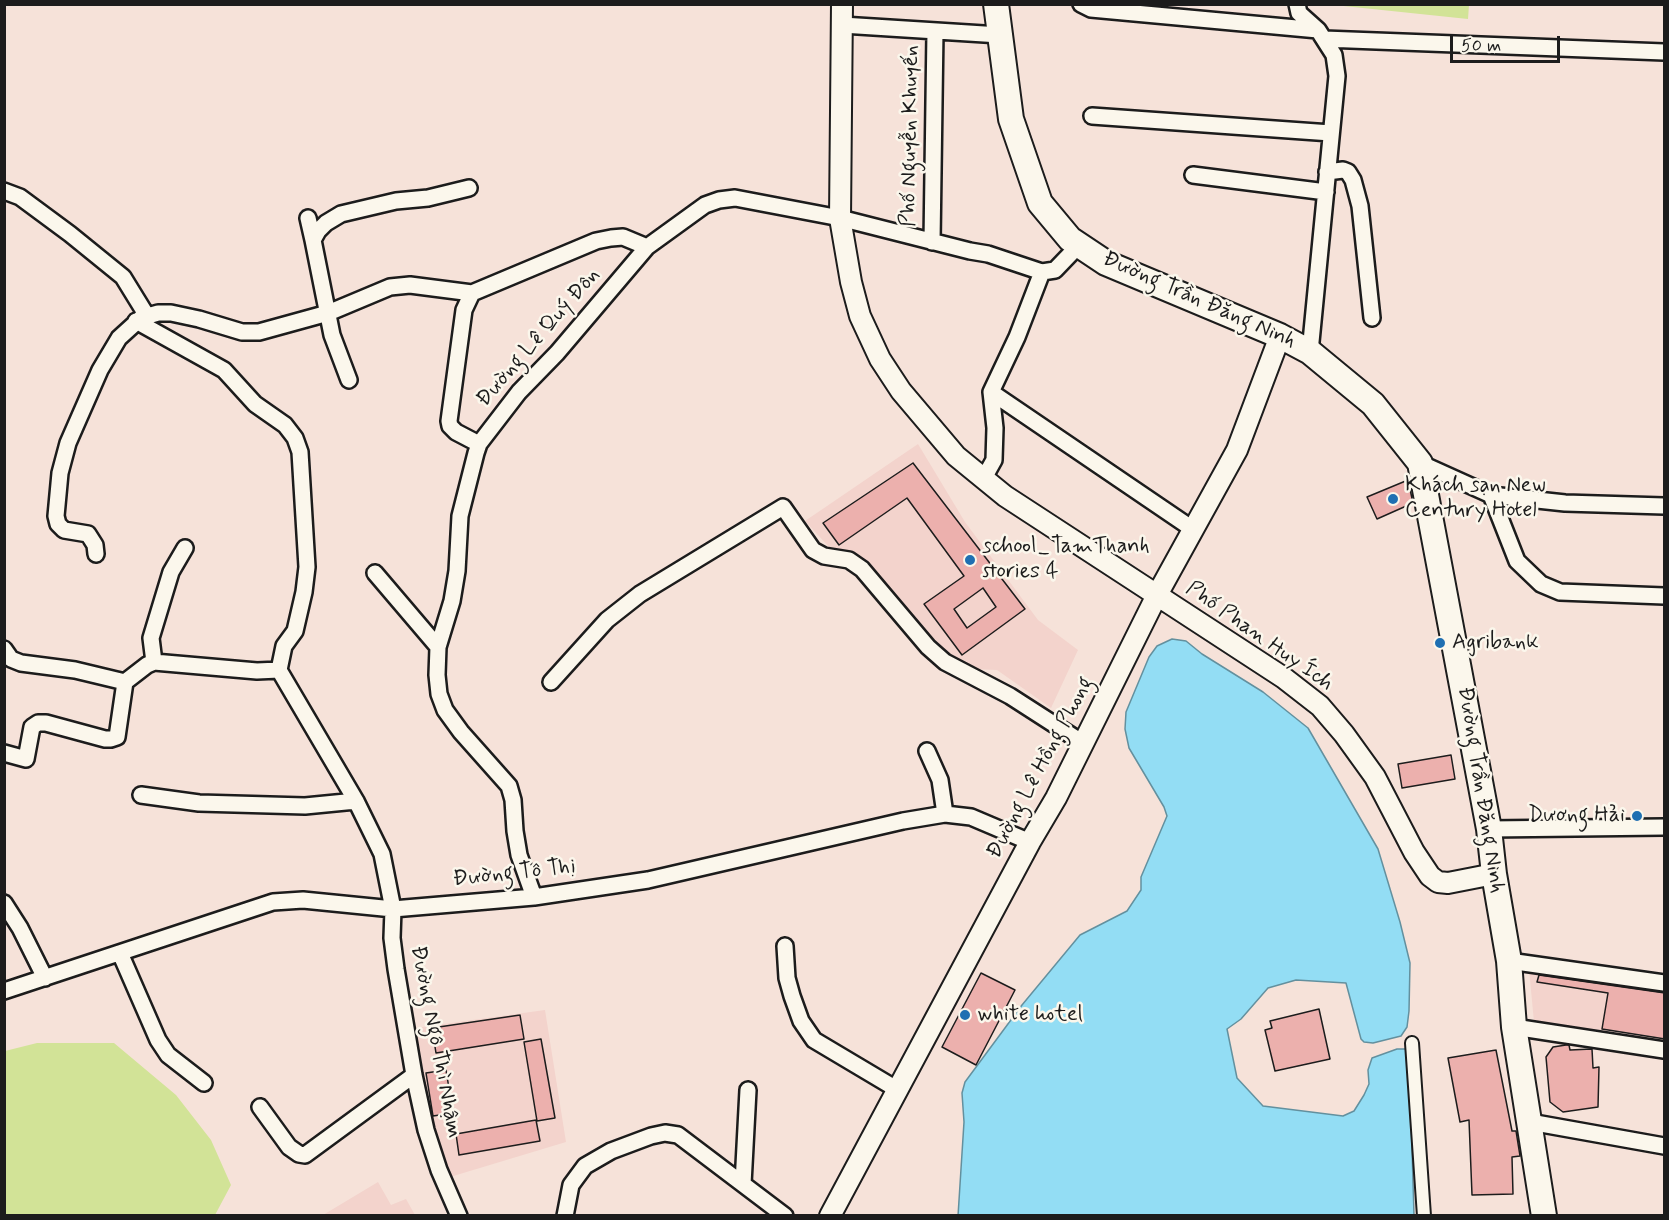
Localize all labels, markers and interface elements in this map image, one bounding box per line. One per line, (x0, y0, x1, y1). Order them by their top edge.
scale bar (1453, 24, 1562, 62)
text: 50 m (1461, 34, 1501, 58)
street label: Phố Nguyễn Khuyến (896, 45, 926, 227)
street label: Đường Trần Đăng Ninh (1098, 247, 1300, 355)
street label: Đường Lê Quý Đôn (471, 263, 607, 413)
place label: Khách sạn New Century Hotel (1405, 473, 1546, 524)
marker: Khách sạn New Century Hotel (1386, 492, 1400, 506)
place label: school_TamThanh stories 4 (982, 534, 1150, 586)
marker: school_TamThanh stories 4 (963, 553, 977, 567)
street label: Phố Phan Huy Ích (1180, 576, 1338, 698)
place label: Agribank (1452, 630, 1539, 656)
marker: Agribank (1433, 636, 1447, 650)
street label: Đường Lê Hồng Phong (982, 673, 1100, 863)
street label: Đường Trần Đăng Ninh (1451, 685, 1509, 895)
place label: Dương Hải (1528, 803, 1625, 829)
marker: Dương Hải (1630, 809, 1644, 823)
street label: Đường Tô Thị (452, 854, 576, 894)
street label: Đường Ngô Thì Nhậm (403, 944, 467, 1140)
place label: white hotel (977, 1002, 1083, 1028)
marker: white hotel (958, 1008, 972, 1022)

